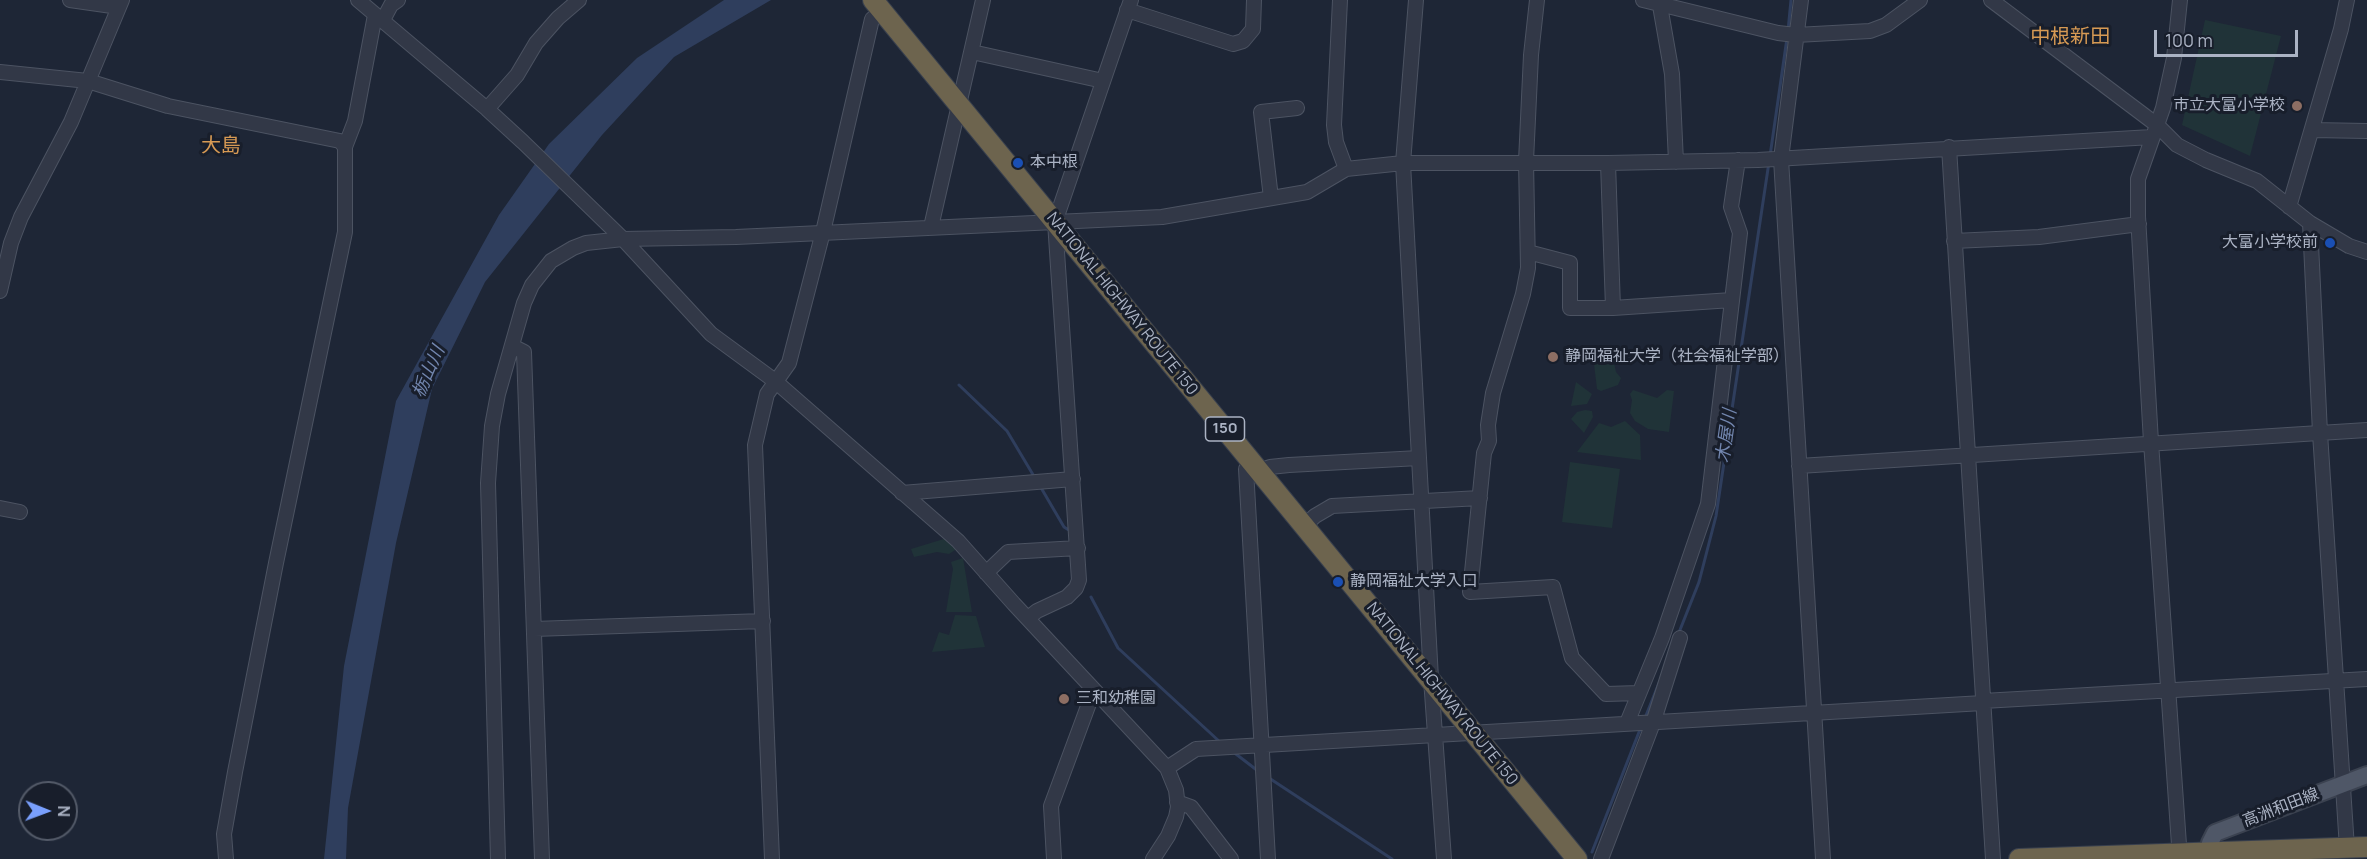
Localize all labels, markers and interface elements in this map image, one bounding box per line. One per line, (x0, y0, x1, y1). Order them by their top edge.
scale bar (2157, 18, 2301, 56)
district label: 中根新田 (2030, 25, 2110, 49)
text: 100 m (2165, 28, 2213, 52)
place label: 市立大富小学校 (2173, 96, 2285, 116)
marker: 市立大富小学校 (2290, 99, 2304, 113)
district label: 大島 (201, 134, 241, 158)
place label: 本中根 (1030, 153, 1078, 173)
marker: 本中根 (1011, 156, 1025, 170)
street label: NATIONAL HIGHWAY ROUTE 150 (1042, 209, 1202, 399)
place label: 大富小学校前 (2222, 233, 2318, 253)
marker: 大富小学校前 (2323, 236, 2337, 250)
water label: 栃山川 (408, 343, 450, 401)
place label: 静岡福祉大学（社会福祉学部） (1565, 347, 1789, 367)
marker: 静岡福祉大学（社会福祉学部） (1546, 350, 1560, 364)
water label: 木屋川 (1713, 408, 1741, 464)
road number: 150 (1206, 417, 1244, 441)
place label: 静岡福祉大学入口 (1350, 572, 1478, 592)
marker: 静岡福祉大学入口 (1331, 575, 1345, 589)
street label: NATIONAL HIGHWAY ROUTE 150 (1362, 599, 1522, 789)
place label: 三和幼稚園 (1076, 689, 1156, 709)
marker: 三和幼稚園 (1057, 692, 1071, 706)
north arrow (18, 781, 78, 841)
street label: 高洲和田線 (2240, 785, 2322, 831)
text: N (53, 805, 75, 817)

